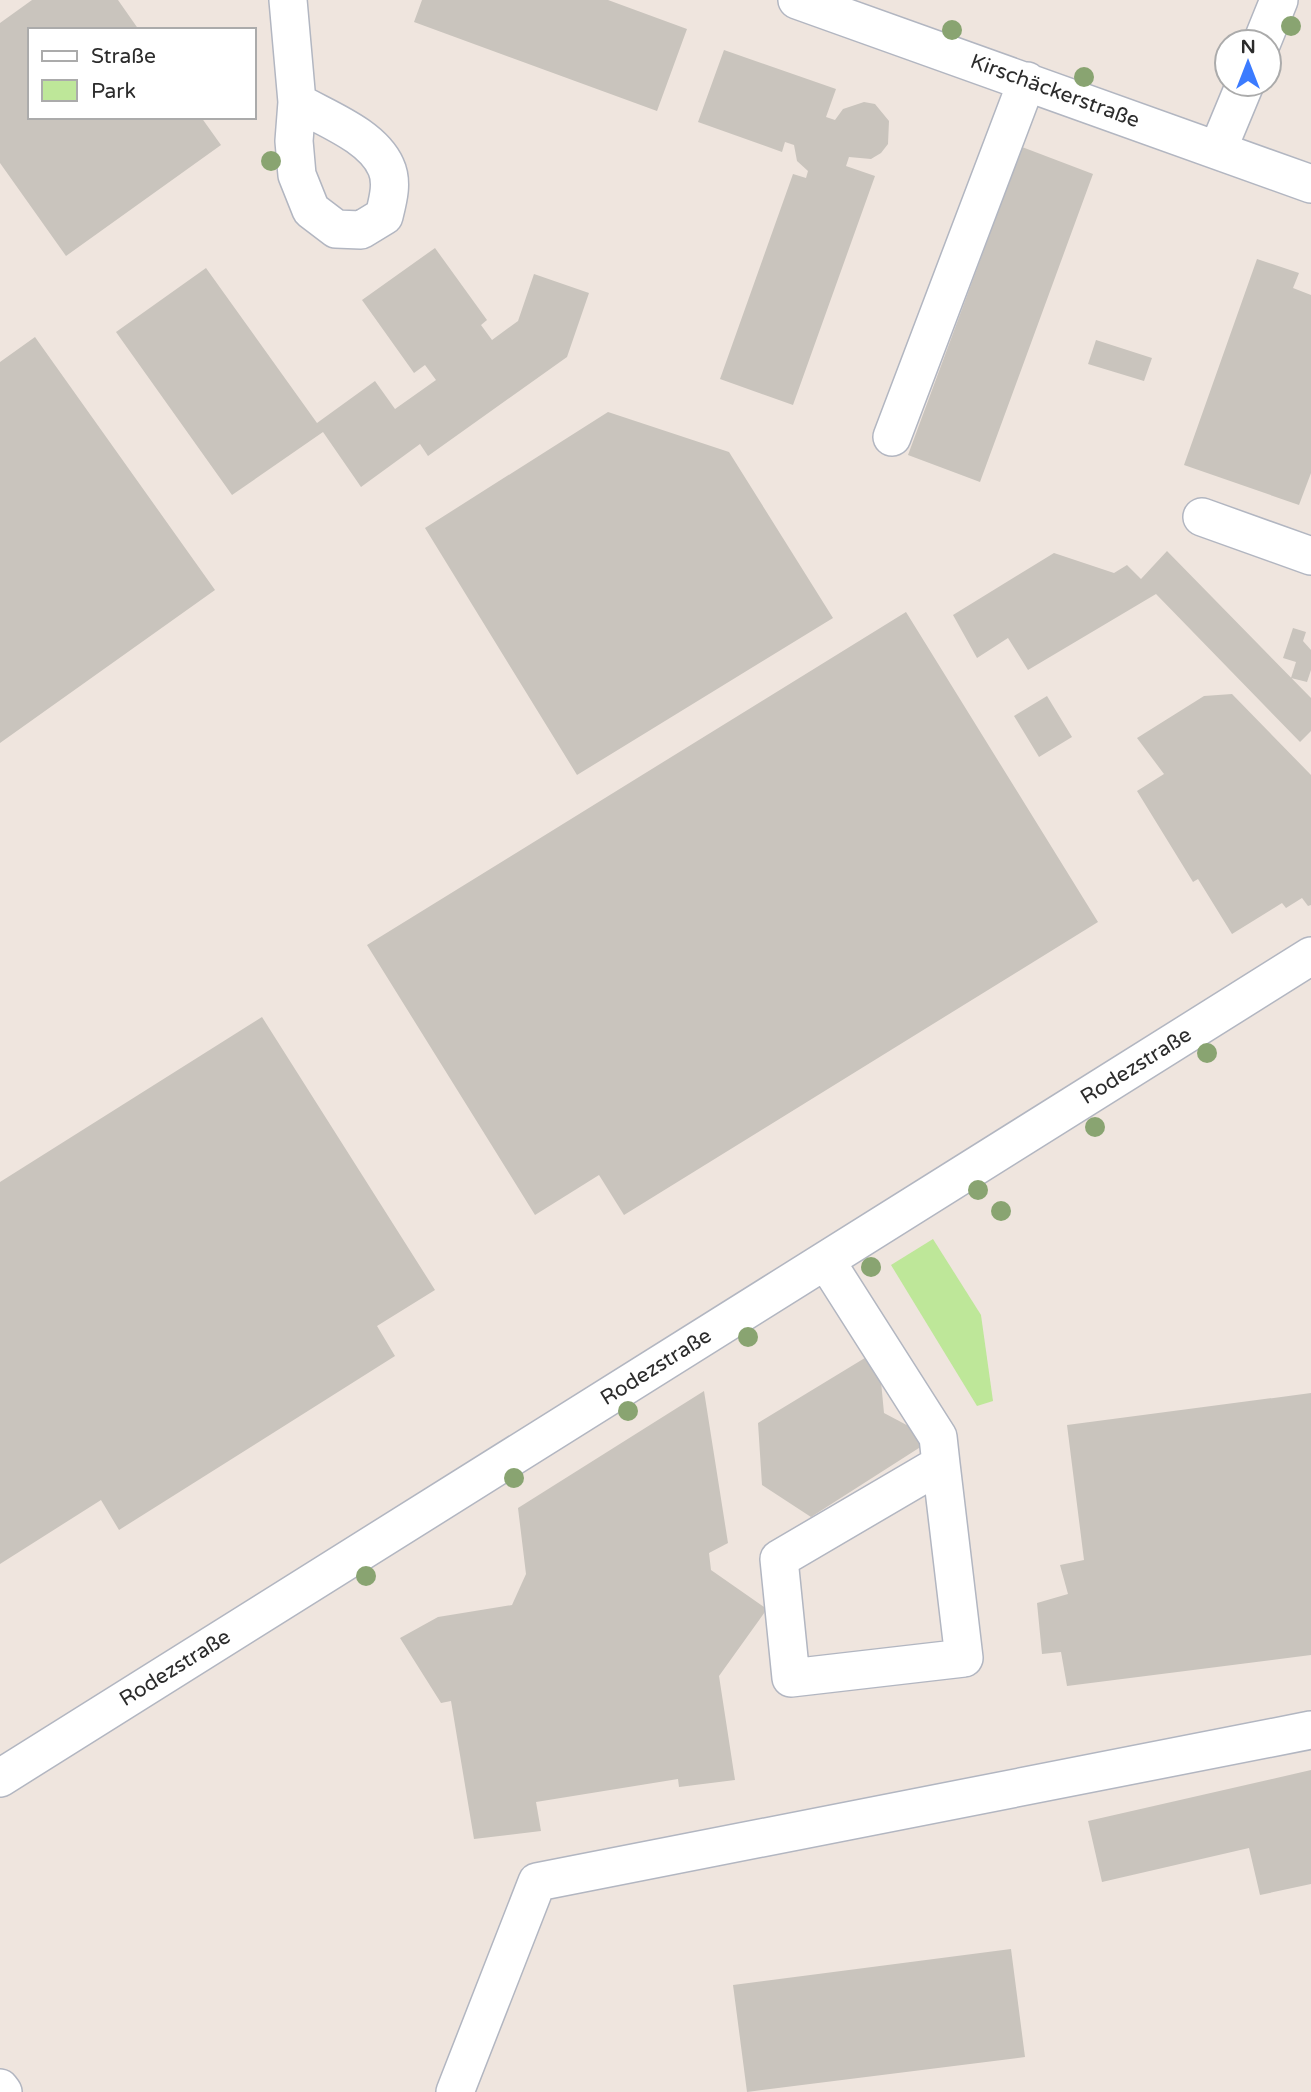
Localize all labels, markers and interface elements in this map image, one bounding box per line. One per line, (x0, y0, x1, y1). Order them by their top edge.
legend (28, 28, 256, 119)
north arrow (1213, 28, 1283, 98)
text: N (1240, 36, 1256, 58)
text: Straße (91, 44, 156, 69)
street label: Kirschäckerstraße (967, 49, 1143, 133)
text: Park (91, 79, 136, 104)
street label: Rodezstraße (1076, 1022, 1196, 1110)
street label: Rodezstraße (596, 1323, 716, 1411)
street label: Rodezstraße (115, 1624, 235, 1712)

